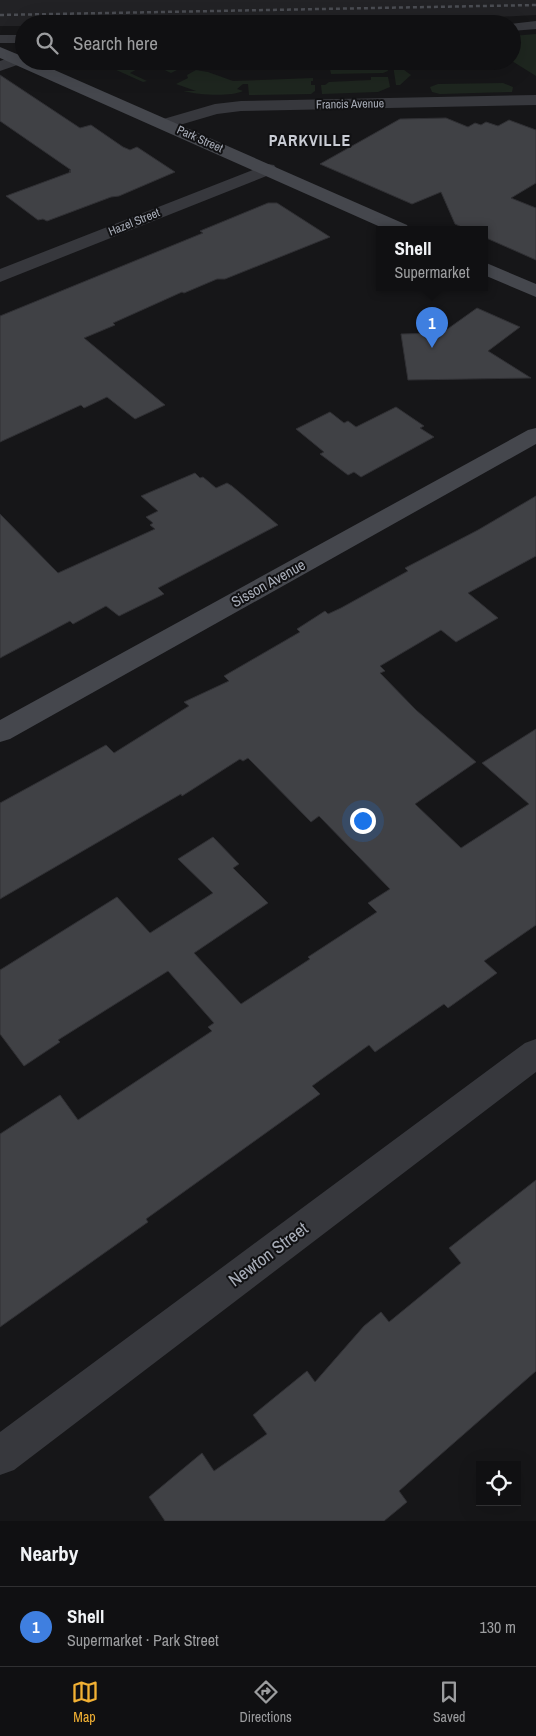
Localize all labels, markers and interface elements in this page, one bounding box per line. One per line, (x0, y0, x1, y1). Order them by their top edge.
search box (15, 15, 521, 70)
icon: search (33, 29, 61, 57)
text: Search here (73, 30, 158, 56)
street label: Francis Avenue (316, 95, 384, 113)
street label: Park Street (174, 122, 226, 156)
district label: PARKVILLE (269, 129, 351, 151)
street label: Hazel Street (106, 204, 162, 240)
popup (376, 226, 488, 291)
text: Shell (394, 235, 432, 261)
text: Supermarket (394, 261, 470, 283)
pin: 1 (416, 307, 448, 348)
street label: Sisson Avenue (227, 554, 309, 612)
your location (350, 808, 376, 834)
street label: Newton Street (223, 1216, 313, 1292)
map controls (476, 1461, 521, 1506)
button: locate (476, 1461, 521, 1506)
text: Nearby (20, 1539, 78, 1568)
text: Shell (67, 1603, 104, 1629)
text: 1 (32, 1616, 40, 1638)
text: 130 m (480, 1616, 516, 1638)
text: Supermarket · Park Street (67, 1629, 219, 1651)
tab: Map (71, 1678, 99, 1726)
tab: Directions (240, 1678, 292, 1726)
tab: Saved (433, 1678, 465, 1726)

